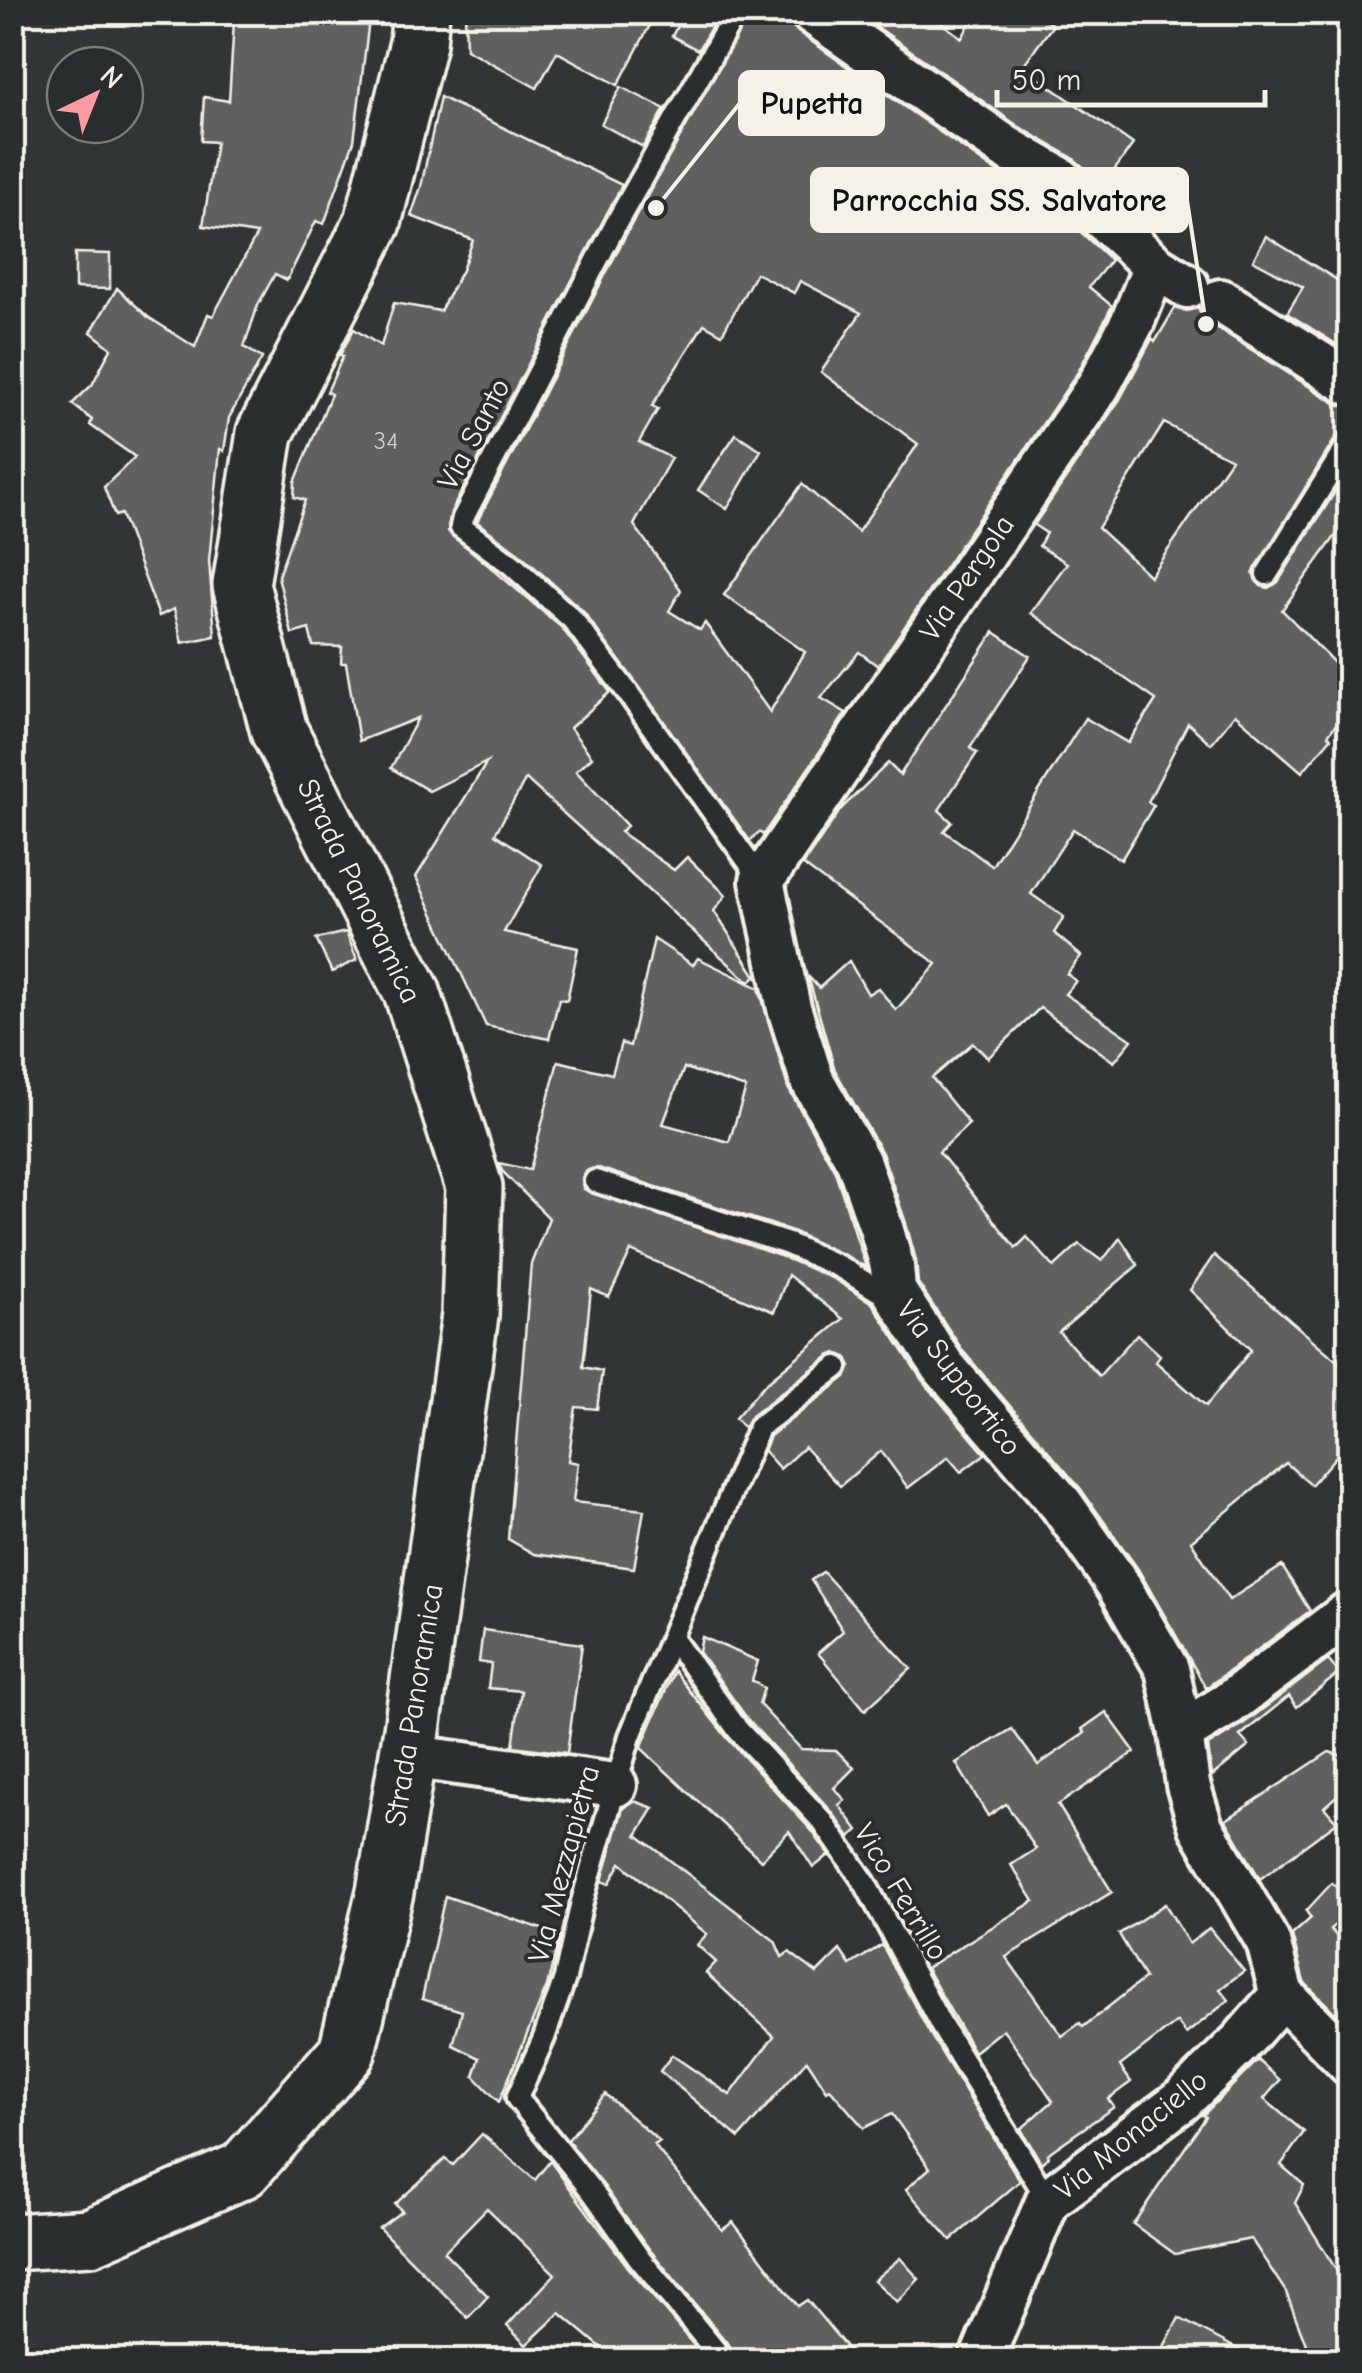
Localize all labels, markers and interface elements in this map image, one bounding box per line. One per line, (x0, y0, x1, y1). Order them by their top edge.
north arrow (45, 45, 145, 145)
scale bar (997, 45, 1264, 107)
text: N (94, 60, 129, 95)
text: 50 m (1012, 63, 1081, 98)
callout: Pupetta (740, 72, 883, 134)
text: Pupetta (760, 85, 864, 122)
callout: Parrocchia SS. Salvatore (812, 169, 1187, 231)
text: Parrocchia SS. Salvatore (832, 182, 1166, 219)
street label: Via Santo (430, 373, 518, 495)
house number: 34 (374, 426, 398, 455)
street label: Via Pergola (912, 509, 1022, 647)
street label: Strada Panoramica (290, 773, 428, 1009)
street label: Via Supportico (889, 1293, 1029, 1463)
street label: Strada Panoramica (378, 1581, 450, 1829)
street label: Via Mezzapietra (521, 1762, 607, 1966)
street label: Vico Ferrillo (846, 1817, 956, 1967)
street label: Via Monaciello (1047, 2063, 1215, 2207)

